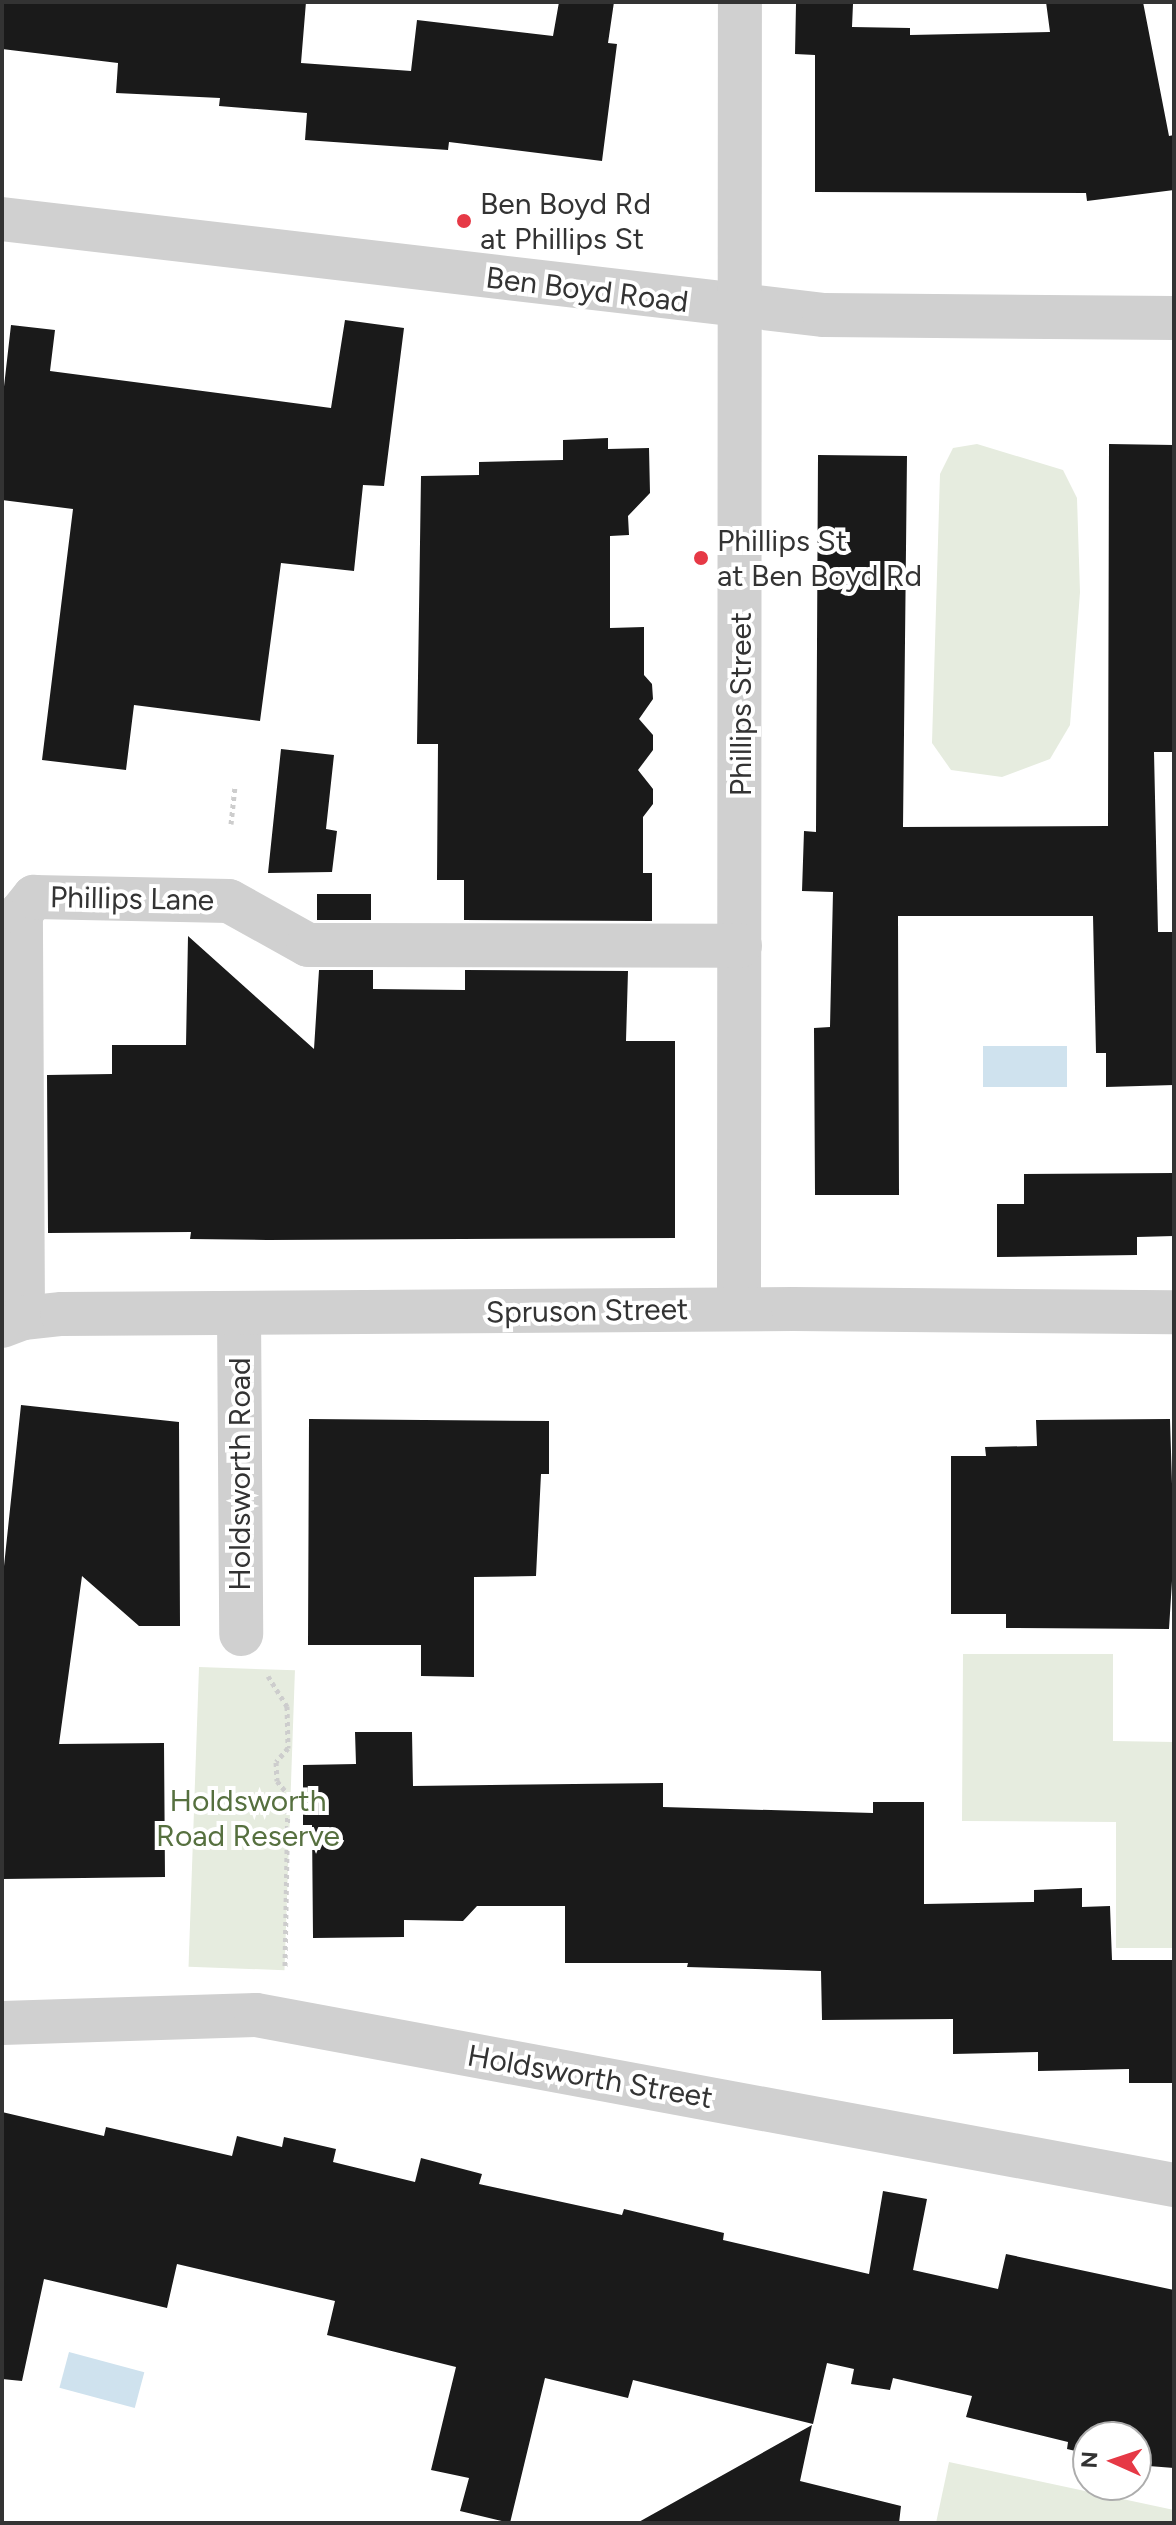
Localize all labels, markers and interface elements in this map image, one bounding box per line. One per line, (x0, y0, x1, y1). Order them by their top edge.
place label: Ben Boyd Rd at Phillips St (480, 186, 651, 256)
marker: Ben Boyd Rd at Phillips St (455, 212, 473, 230)
street label: Ben Boyd Road (484, 260, 690, 320)
place label: Phillips St at Ben Boyd Rd (717, 523, 922, 594)
marker: Phillips St at Ben Boyd Rd (692, 549, 710, 567)
street label: Phillips Street (723, 612, 759, 796)
street label: Phillips Lane (50, 880, 214, 918)
street label: Spruson Street (485, 1291, 689, 1331)
street label: Holdsworth Road (222, 1357, 258, 1591)
park label: Holdsworth Road Reserve (156, 1783, 340, 1854)
street label: Holdsworth Street (465, 2038, 715, 2116)
north arrow (1072, 2421, 1152, 2501)
text: N (1076, 2451, 1103, 2469)

